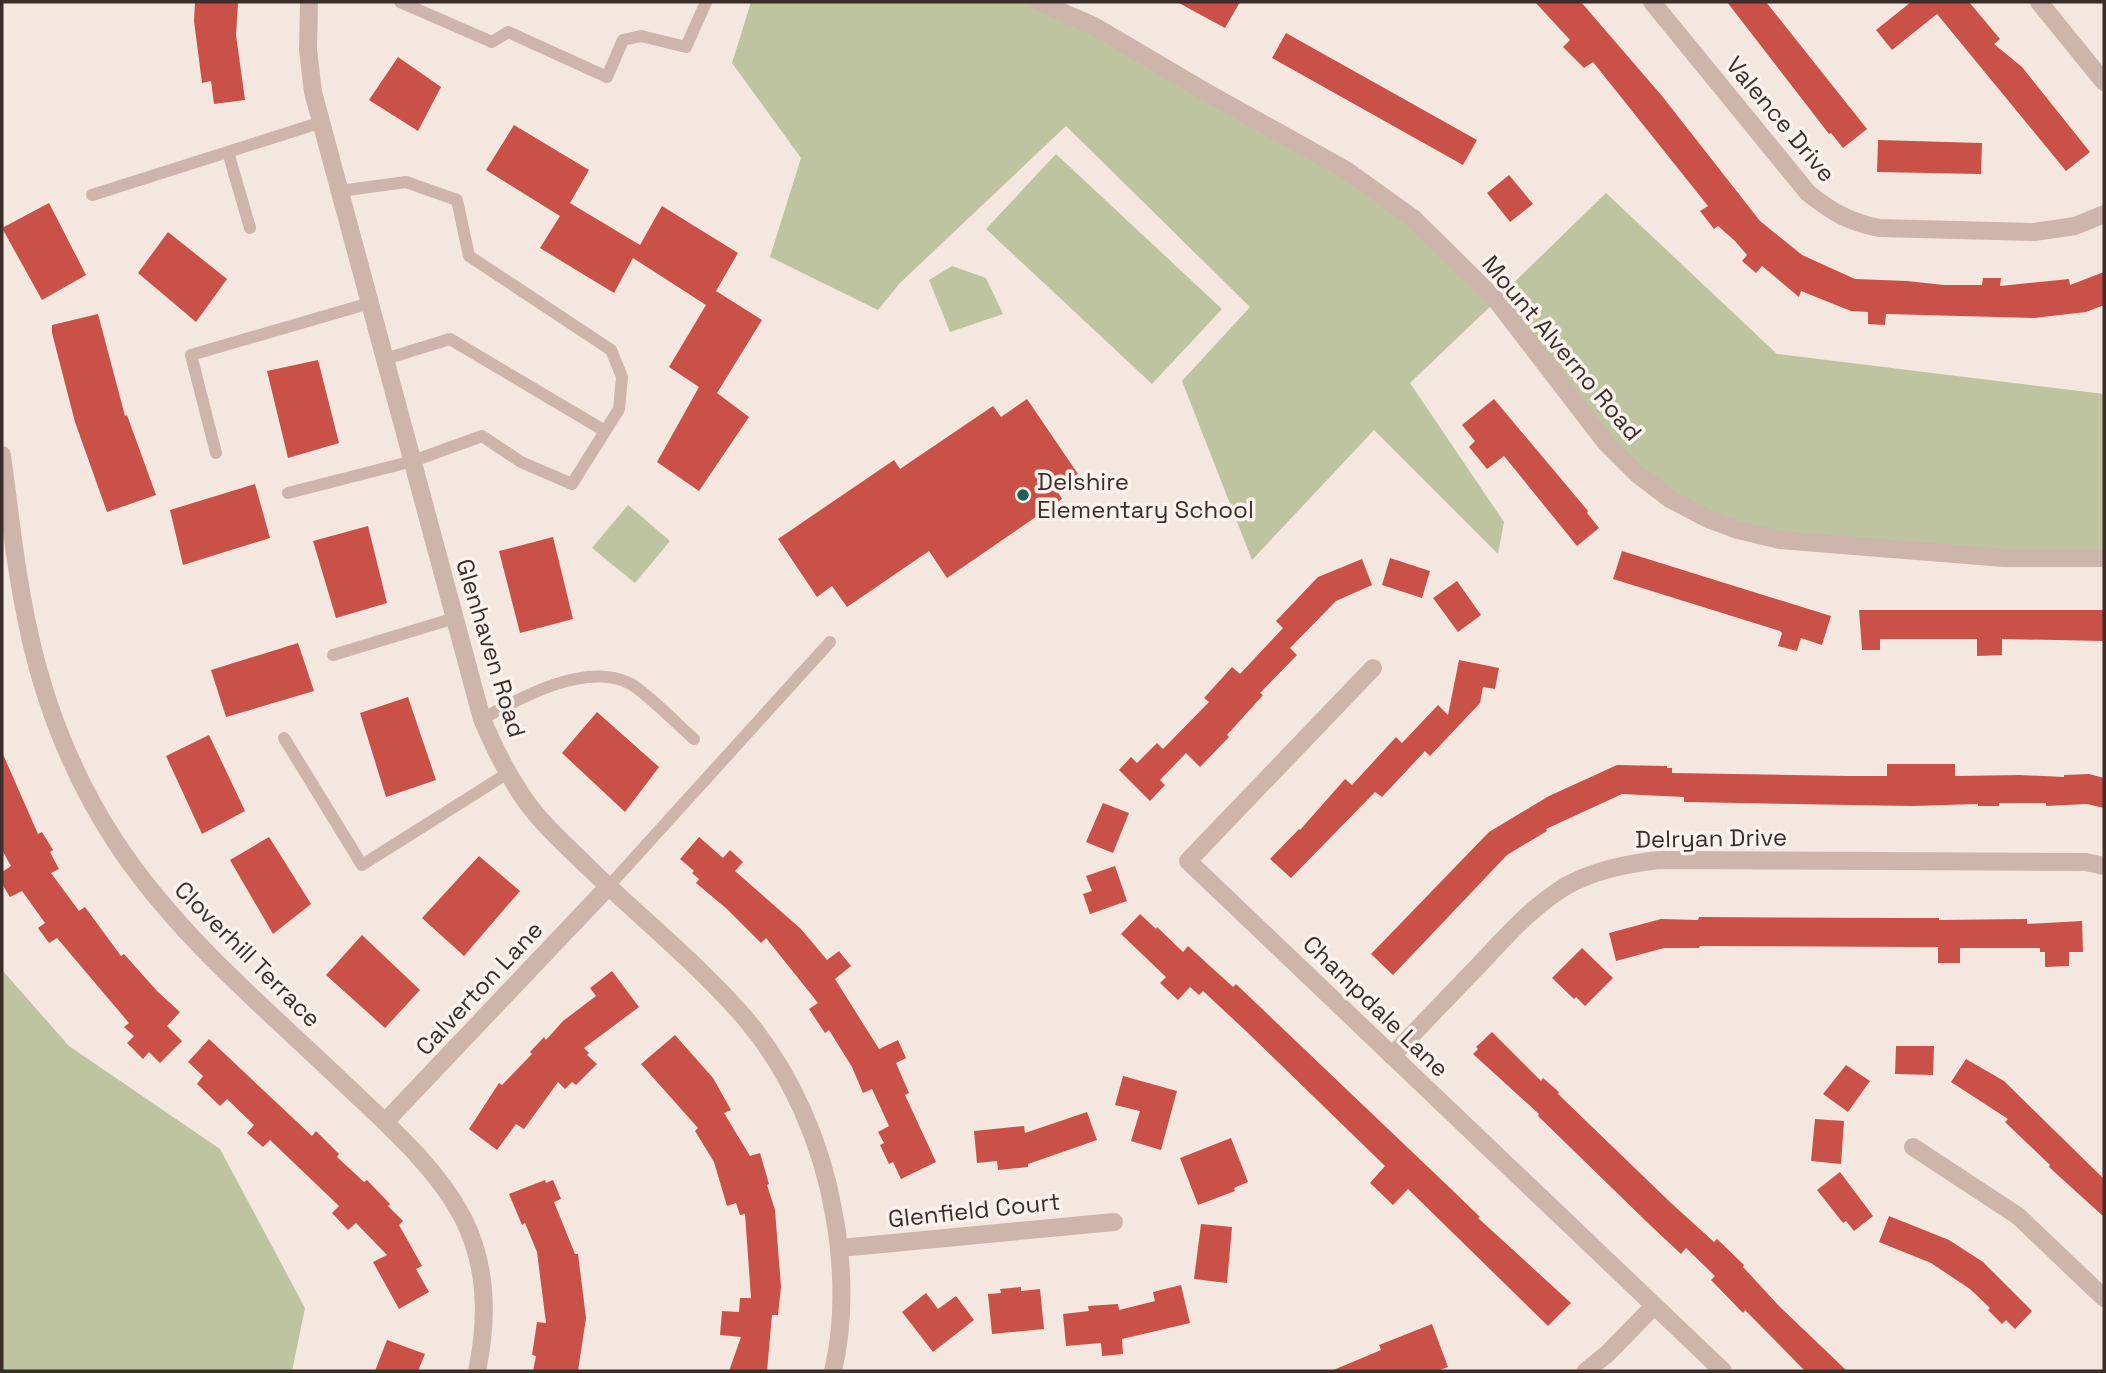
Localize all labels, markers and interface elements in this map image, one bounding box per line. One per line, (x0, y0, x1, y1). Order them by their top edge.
street label: Valence Drive (1719, 50, 1843, 188)
street label: Mount Alverno Road (1475, 249, 1649, 447)
place label: Delshire Elementary School (1037, 466, 1254, 525)
marker: Delshire Elementary School (1015, 487, 1031, 503)
street label: Glenhaven Road (449, 555, 533, 741)
street label: Delryan Drive (1635, 821, 1787, 855)
street label: Cloverhill Terrace (168, 874, 328, 1034)
street label: Calverton Lane (409, 914, 549, 1062)
street label: Champdale Lane (1296, 928, 1456, 1084)
street label: Glenfield Court (886, 1186, 1062, 1234)

